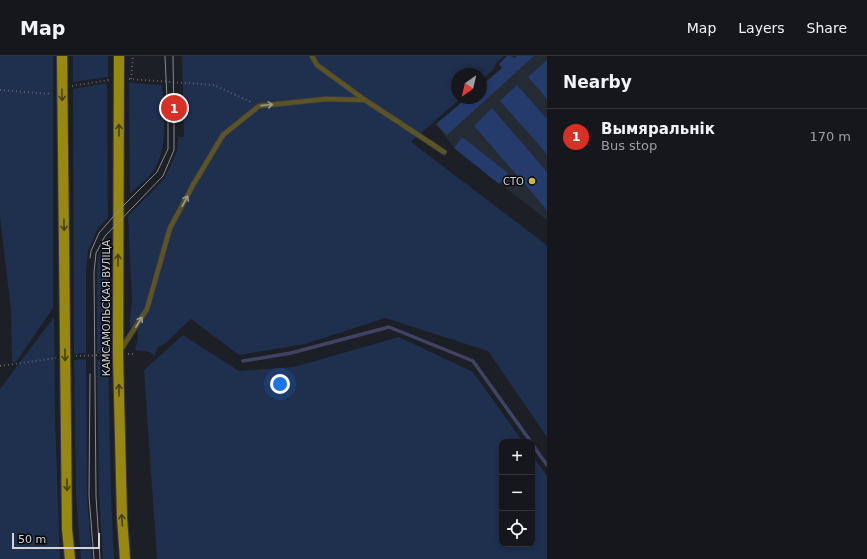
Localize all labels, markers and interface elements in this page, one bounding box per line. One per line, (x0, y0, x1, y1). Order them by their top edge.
text: Map (20, 17, 65, 39)
text: Map (687, 20, 716, 36)
text: Layers (738, 20, 785, 36)
text: Share (807, 20, 847, 36)
north arrow (451, 68, 487, 104)
text: Nearby (563, 72, 632, 92)
one-way arrow (58, 88, 66, 101)
pin: 1 (161, 93, 187, 123)
one-way arrow (260, 101, 273, 109)
text: Вымяральнік (601, 120, 715, 138)
one-way arrow (115, 124, 123, 137)
text: 1 (571, 129, 581, 144)
text: 170 m (809, 129, 851, 144)
text: Bus stop (601, 138, 657, 153)
place label: СТО (503, 176, 524, 187)
marker: СТО (527, 176, 537, 186)
one-way arrow (181, 195, 189, 207)
one-way arrow (60, 218, 68, 231)
street label: КАМСАМОЛЬСКАЯ ВУЛІЦА (101, 240, 112, 376)
one-way arrow (114, 254, 122, 267)
one-way arrow (135, 316, 143, 328)
one-way arrow (61, 348, 69, 361)
your location (270, 374, 290, 394)
one-way arrow (115, 384, 123, 397)
map controls (499, 439, 535, 547)
button: + (499, 439, 535, 475)
button: − (499, 475, 535, 511)
one-way arrow (63, 478, 71, 491)
button: locate (499, 511, 535, 547)
one-way arrow (119, 514, 126, 527)
scale bar (12, 531, 100, 550)
text: 50 m (18, 533, 46, 546)

